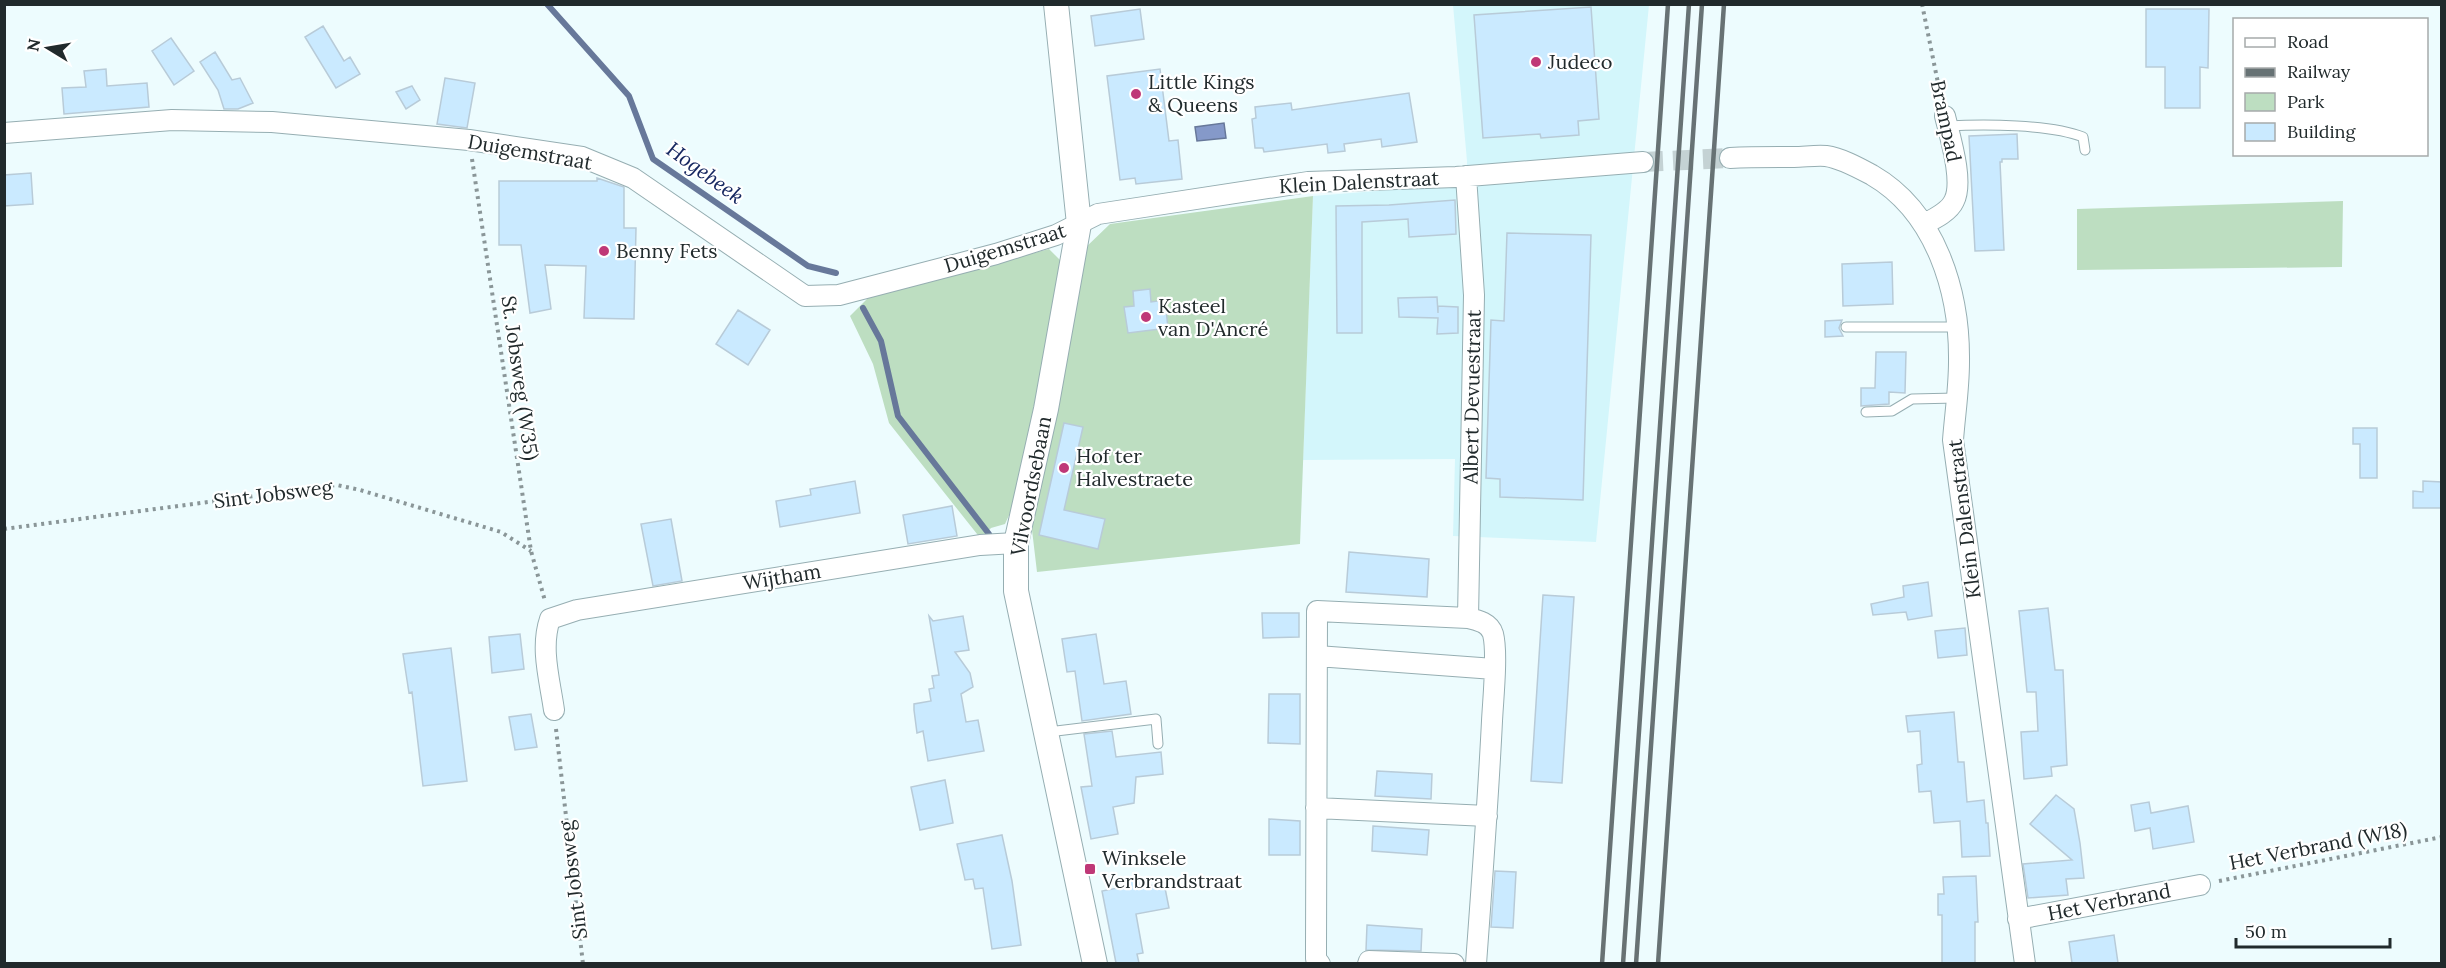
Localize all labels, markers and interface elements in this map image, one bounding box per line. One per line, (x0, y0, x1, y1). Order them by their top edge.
north arrow (18, 18, 78, 78)
legend (2233, 18, 2428, 156)
text: Road (2287, 30, 2329, 53)
text: N (22, 37, 44, 53)
place label: Judeco (1547, 49, 1612, 74)
marker: Judeco (1529, 55, 1543, 69)
text: Railway (2287, 60, 2351, 83)
place label: Little Kings & Queens (1148, 69, 1254, 117)
street label: Brampad (1926, 78, 1967, 164)
marker: Little Kings & Queens (1129, 87, 1143, 101)
text: Park (2287, 90, 2325, 113)
text: Building (2287, 120, 2357, 143)
street label: Duigemstraat (466, 128, 595, 175)
water label: Hogebeek (661, 135, 749, 210)
street label: Klein Dalenstraat (1278, 165, 1440, 198)
street label: Duigemstraat (941, 217, 1069, 278)
place label: Benny Fets (616, 238, 718, 263)
marker: Benny Fets (597, 244, 611, 258)
place label: Kasteel van D'Ancré (1158, 293, 1269, 341)
street label: St. Jobsweg (W35) (496, 294, 544, 462)
street label: Albert Devuestraat (1457, 309, 1486, 485)
marker: Kasteel van D'Ancré (1139, 310, 1153, 324)
street label: Vilvoordsebaan (1004, 414, 1056, 559)
street label: Klein Dalenstraat (1941, 438, 1986, 600)
place label: Hof ter Halvestraete (1076, 443, 1193, 491)
marker: Hof ter Halvestraete (1057, 461, 1071, 475)
street label: Sint Jobsweg (212, 474, 335, 513)
street label: Wijtham (741, 558, 823, 595)
street label: Het Verbrand (W18) (2227, 816, 2409, 876)
street label: Sint Jobsweg (553, 818, 592, 941)
place label: Winksele Verbrandstraat (1101, 845, 1242, 893)
marker: Winksele Verbrandstraat (1083, 862, 1097, 876)
street label: Het Verbrand (2045, 877, 2173, 926)
scale bar (2236, 911, 2390, 949)
text: 50 m (2245, 920, 2287, 943)

